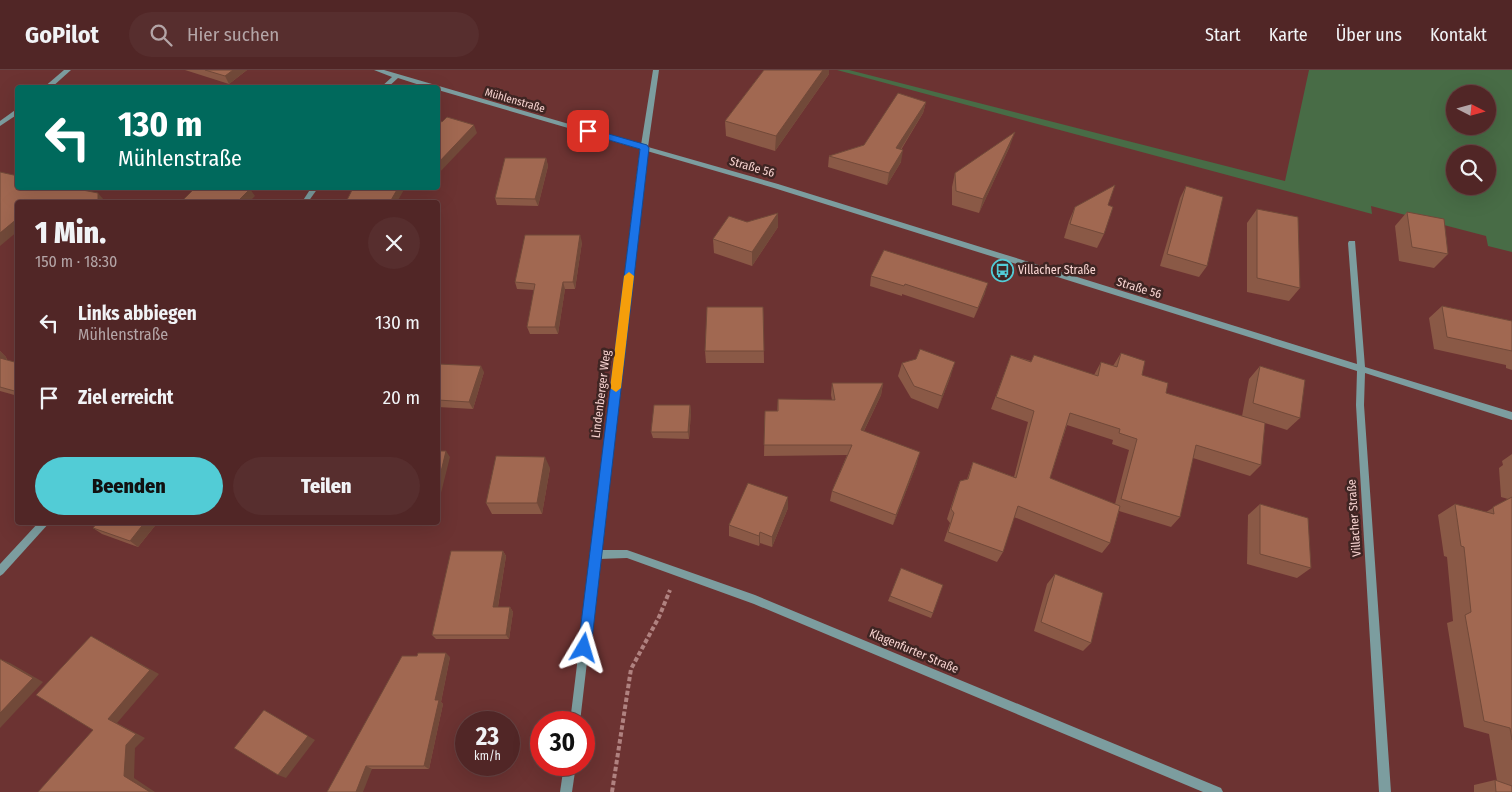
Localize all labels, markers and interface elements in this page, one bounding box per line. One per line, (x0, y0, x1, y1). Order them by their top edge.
search box (129, 12, 479, 57)
text: GoPilot (25, 21, 99, 49)
icon: search (147, 21, 175, 49)
text: Hier suchen (187, 23, 279, 46)
text: Start (1205, 24, 1241, 46)
text: Karte (1269, 24, 1308, 46)
text: Über uns (1336, 24, 1402, 46)
text: Kontakt (1430, 24, 1487, 46)
north arrow (1446, 85, 1496, 135)
map controls (1446, 85, 1496, 195)
street label: Mühlenstraße (483, 86, 546, 115)
text: 130 m (118, 103, 202, 145)
icon: left (35, 105, 100, 170)
pin (567, 110, 609, 152)
icon: arrive (574, 117, 602, 145)
text: Mühlenstraße (118, 145, 242, 172)
button: search (1446, 145, 1496, 195)
street label: Straße 56 (728, 154, 776, 180)
text: 1 Min. (35, 215, 106, 251)
button: close (368, 217, 420, 269)
text: 150 m · 18:30 (35, 252, 117, 271)
bus stop icon: Villacher Straße (990, 258, 1014, 282)
place label: Villacher Straße (1018, 263, 1096, 277)
street label: Straße 56 (1115, 275, 1163, 301)
text: Links abbiegen (78, 302, 197, 325)
icon: left (35, 309, 63, 337)
text: 130 m (375, 311, 420, 334)
text: Mühlenstraße (78, 325, 168, 344)
street label: Lindenberger Weg (589, 349, 613, 439)
icon: arrive (35, 384, 63, 412)
text: Ziel erreicht (78, 386, 174, 409)
text: 20 m (383, 386, 420, 409)
button: Beenden (35, 457, 223, 515)
button: Teilen (233, 457, 420, 515)
street label: Villacher Straße (1344, 479, 1364, 557)
position arrow (557, 621, 609, 673)
street label: Klagenfurter Straße (867, 626, 961, 676)
speed limit sign: 30 (530, 711, 595, 776)
text: 23 (476, 722, 499, 752)
text: km/h (474, 749, 501, 763)

